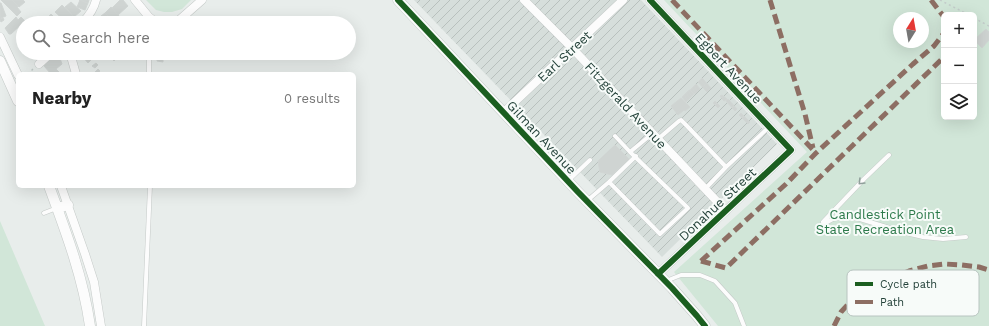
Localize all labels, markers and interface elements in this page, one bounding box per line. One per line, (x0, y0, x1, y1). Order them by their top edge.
north arrow (893, 12, 929, 48)
map controls (941, 12, 977, 120)
button: + (941, 12, 977, 48)
search box (16, 16, 356, 60)
icon: search (30, 27, 52, 49)
street label: Earl Street (534, 27, 595, 85)
text: Search here (62, 29, 150, 47)
street label: Egbert Avenue (692, 30, 765, 107)
button: − (941, 48, 977, 84)
street label: Fitzgerald Avenue (582, 59, 670, 152)
button: layers (941, 84, 977, 120)
text: Nearby (32, 88, 91, 108)
text: 0 results (284, 91, 340, 106)
street label: Gilman Avenue (504, 98, 579, 177)
street label: Donahue Street (676, 165, 759, 244)
one-way arrow (858, 177, 866, 185)
park label: Candlestick Point State Recreation Area (816, 207, 955, 237)
legend (847, 270, 979, 316)
text: Cycle path (880, 278, 937, 291)
text: Path (880, 296, 904, 309)

